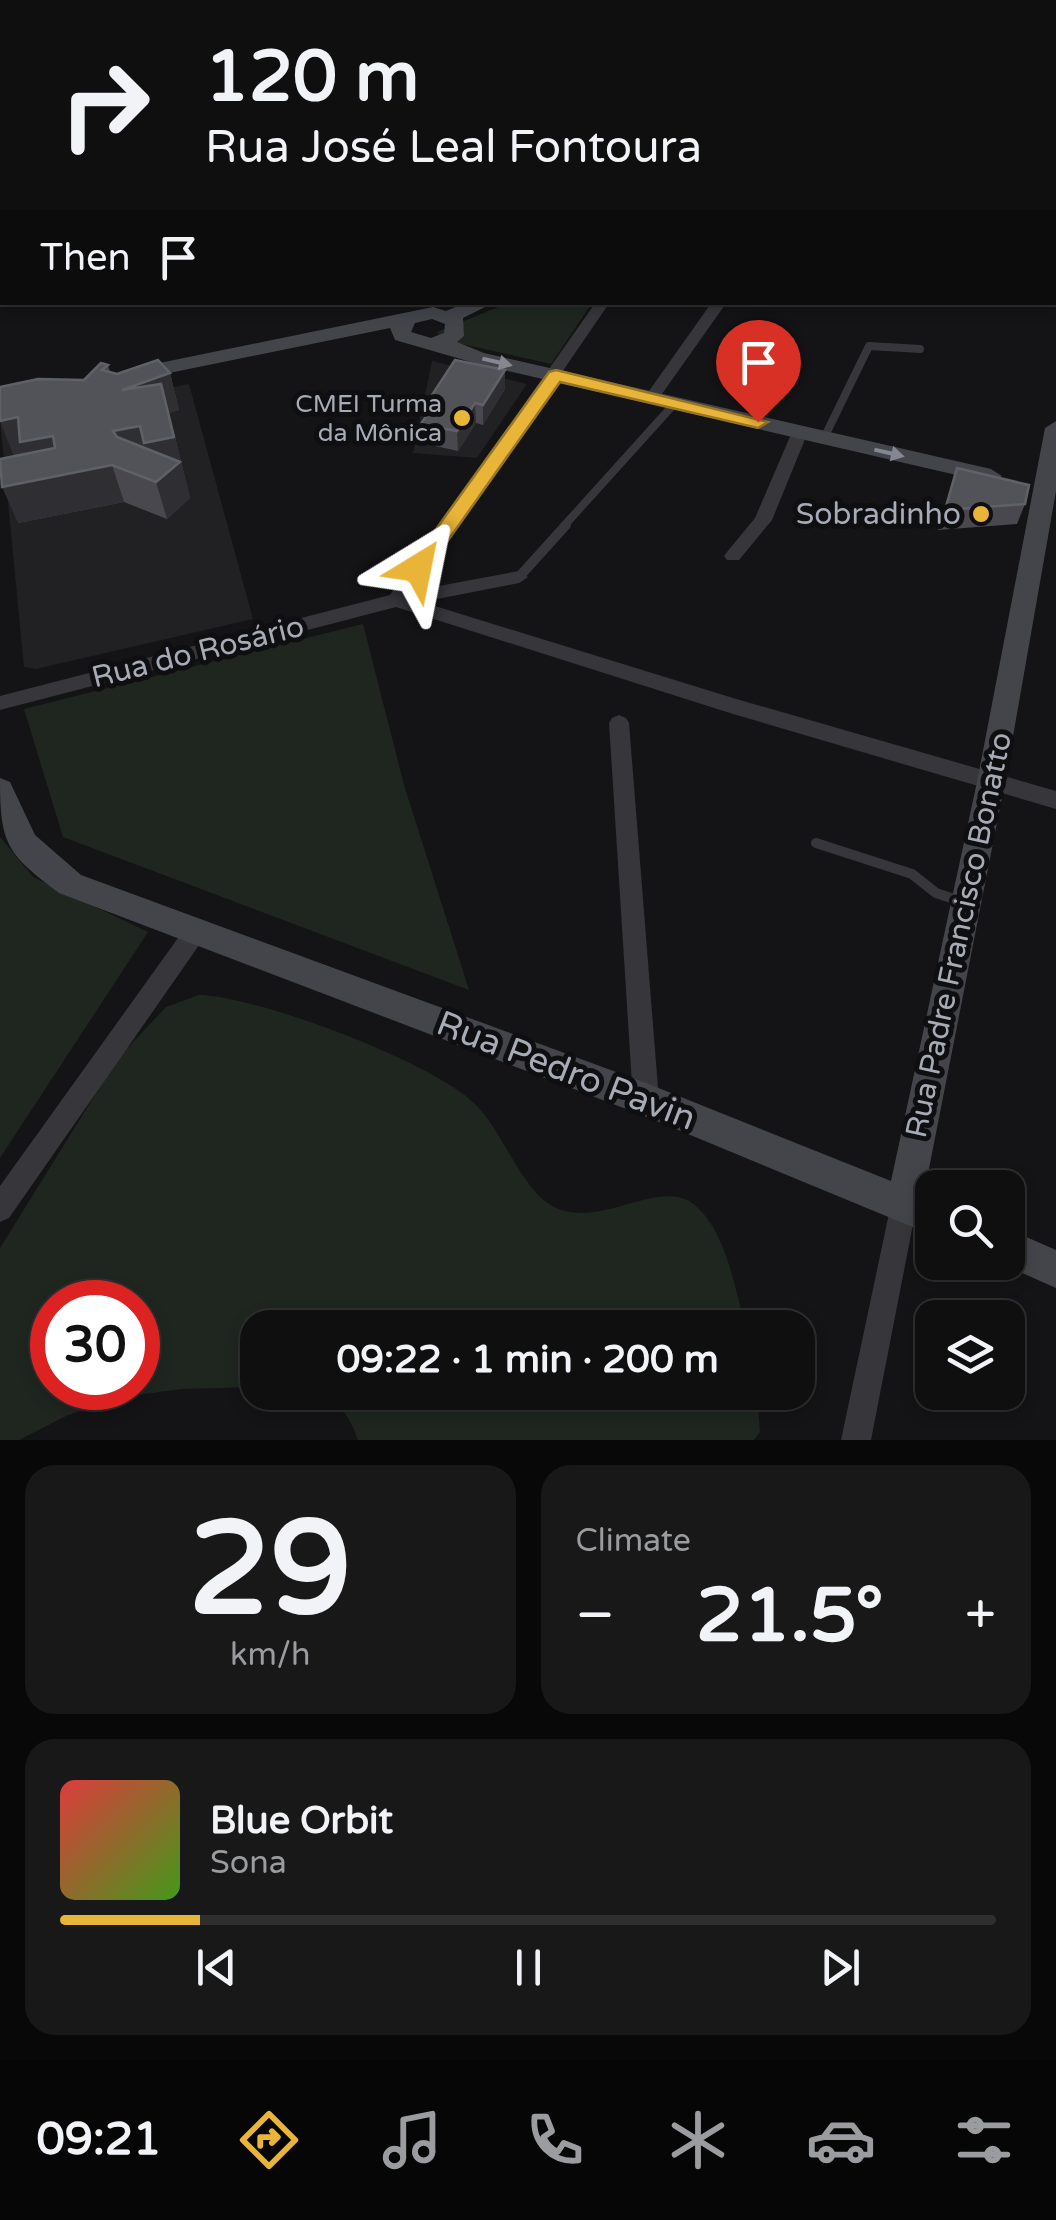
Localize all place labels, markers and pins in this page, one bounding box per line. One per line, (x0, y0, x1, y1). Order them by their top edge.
pin (716, 320, 801, 423)
place label: CMEI Turma da Mônica (295, 389, 442, 448)
marker: CMEI Turma da Mônica (451, 407, 473, 429)
place label: Sobradinho (796, 496, 961, 533)
marker: Sobradinho (970, 503, 992, 525)

